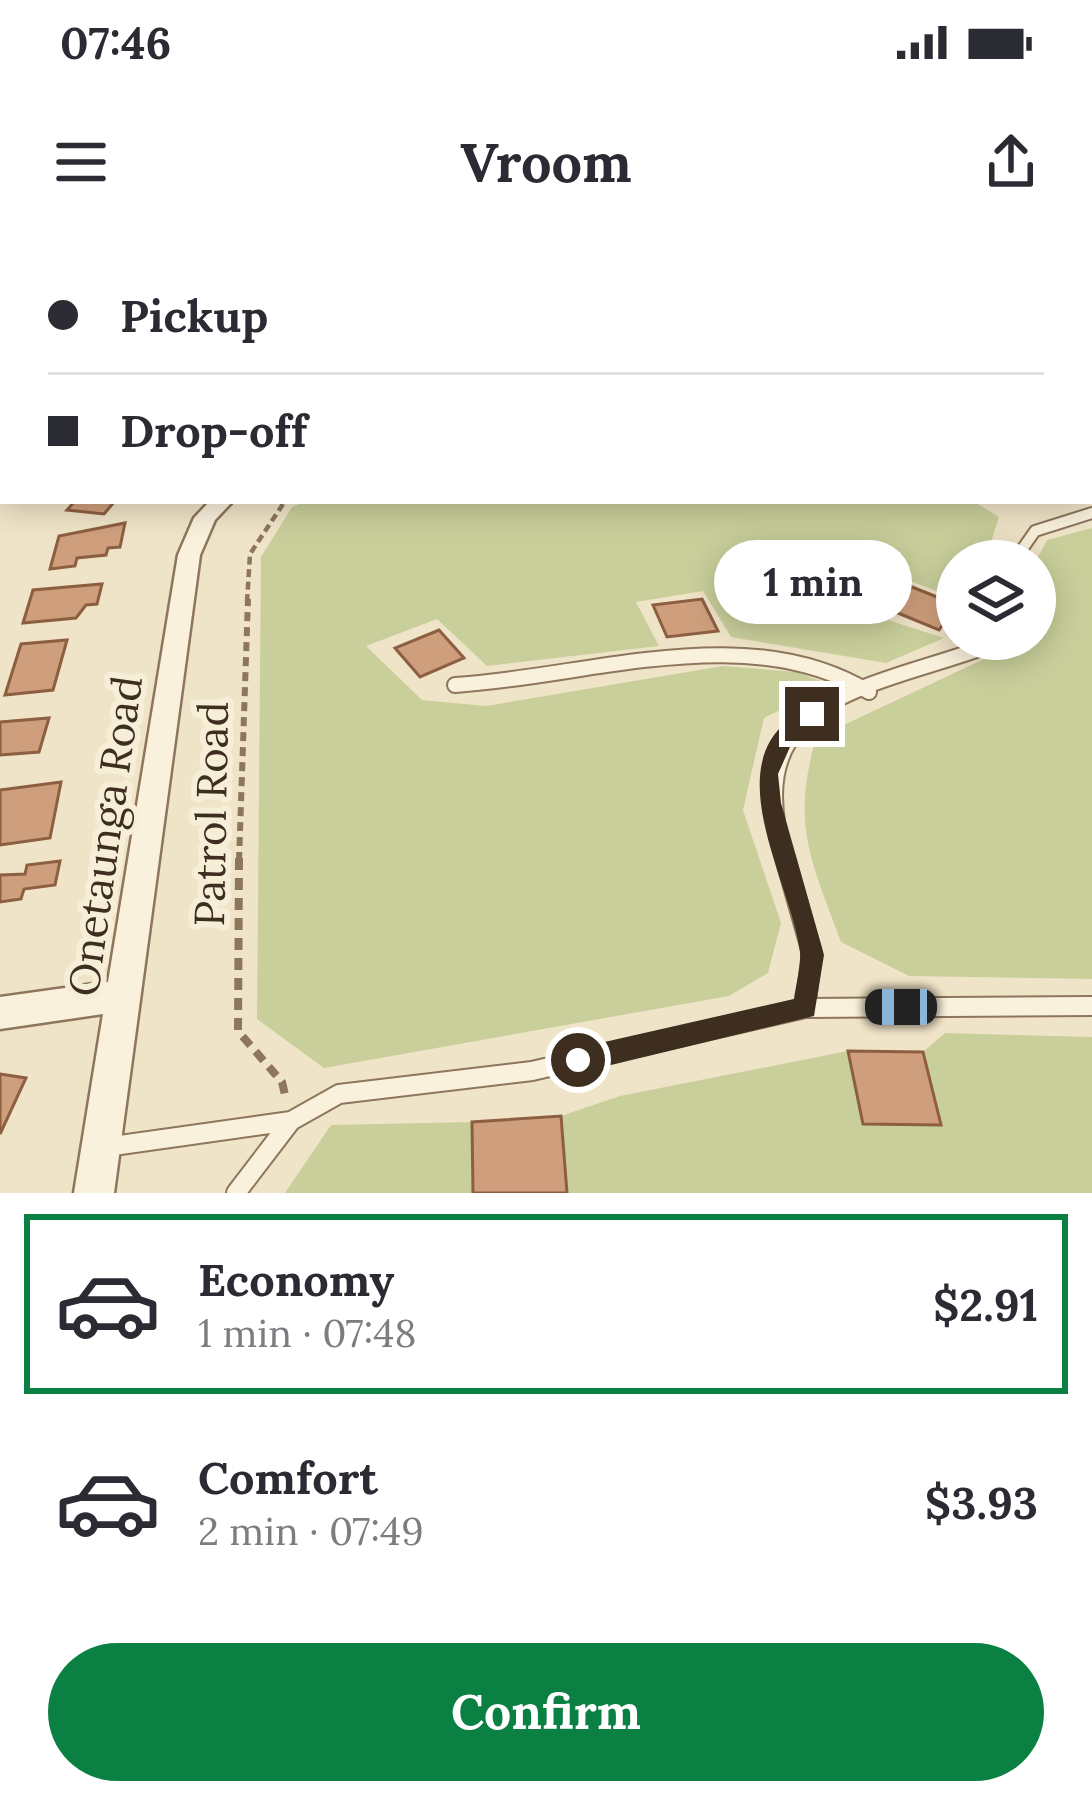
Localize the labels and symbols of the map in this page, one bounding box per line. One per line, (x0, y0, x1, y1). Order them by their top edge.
callout: 1 min (713, 540, 911, 624)
street label: Onetaunga Road (56, 672, 154, 1000)
route end (785, 687, 839, 741)
street label: Patrol Road (182, 701, 240, 927)
car (865, 989, 937, 1025)
route start (551, 1033, 605, 1087)

